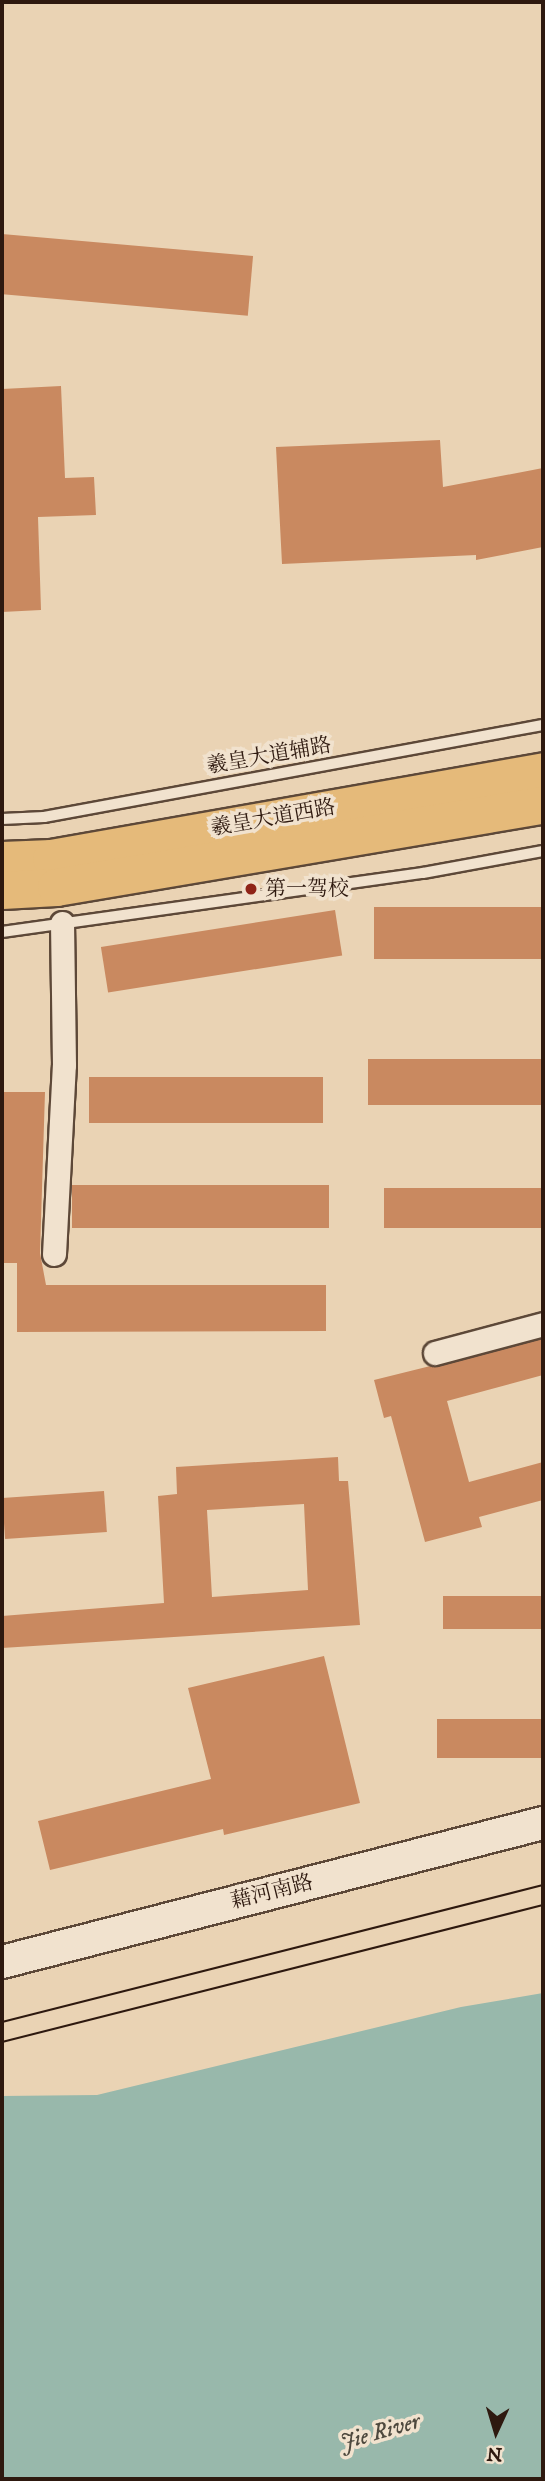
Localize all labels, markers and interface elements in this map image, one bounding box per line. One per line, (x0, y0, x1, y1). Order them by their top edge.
street label: 羲皇大道辅路 (205, 733, 333, 779)
street label: 羲皇大道西路 (209, 795, 337, 841)
place label: 第一驾校 (265, 876, 349, 902)
marker: 第一驾校 (243, 881, 259, 897)
street label: 藉河南路 (228, 1870, 316, 1914)
north arrow (461, 2397, 531, 2467)
water label: Jie River (337, 2408, 423, 2458)
text: N (486, 2441, 503, 2465)

